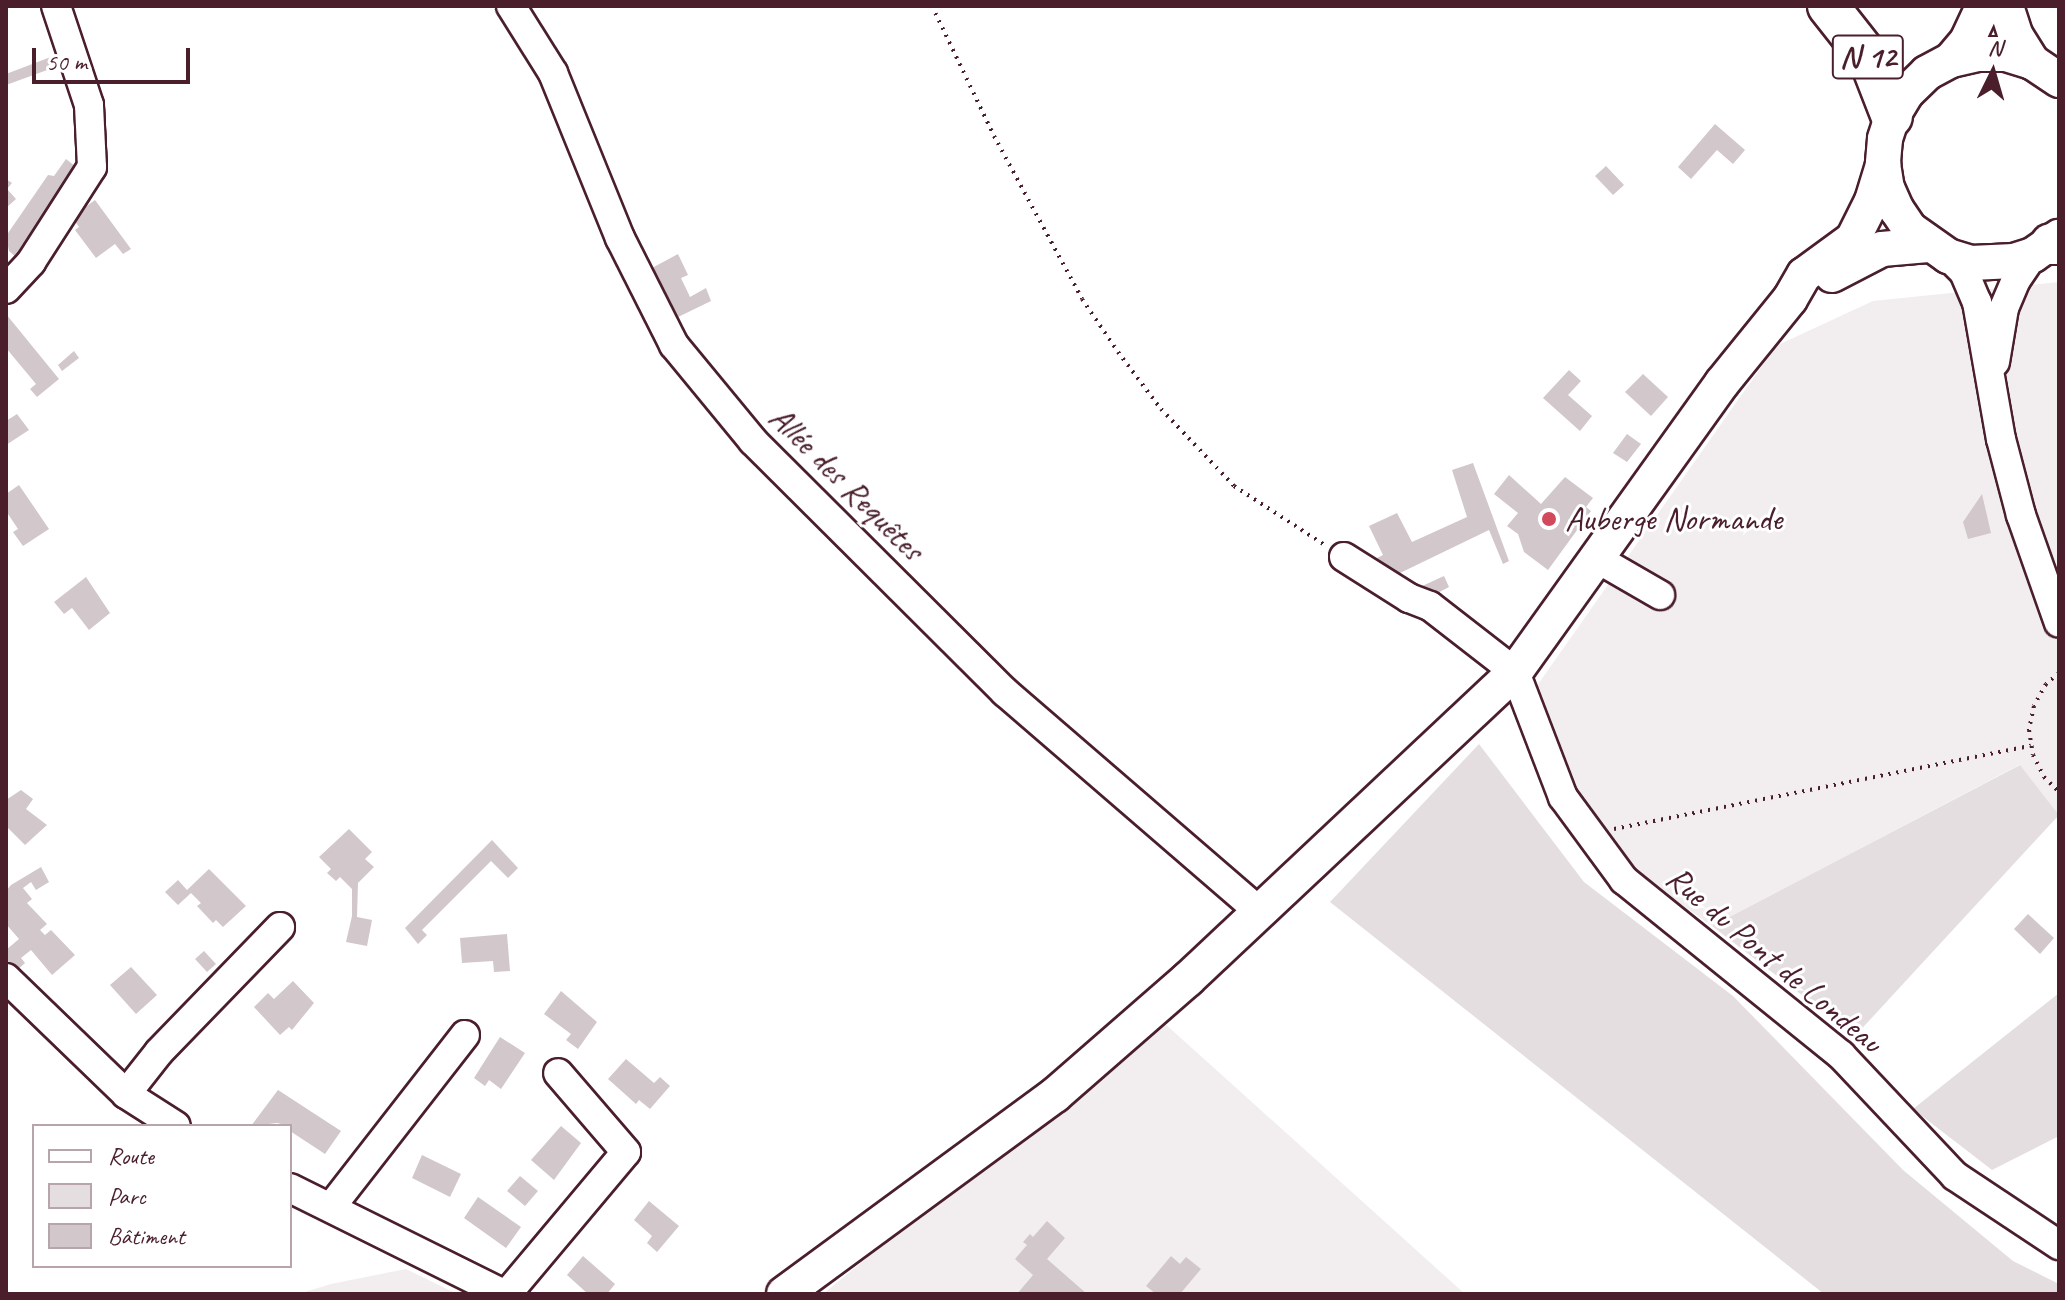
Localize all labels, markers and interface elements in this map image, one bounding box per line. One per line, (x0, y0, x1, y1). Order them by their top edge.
road number: N 12 (1830, 29, 1906, 85)
scale bar (36, 32, 194, 82)
north arrow (1953, 32, 2033, 112)
text: N (1987, 34, 2003, 63)
text: 50 m (46, 47, 87, 77)
street label: Allée des Requêtes (761, 397, 933, 569)
place label: Auberge Normande (1565, 499, 1782, 539)
marker: Auberge Normande (1540, 510, 1558, 528)
street label: Rue du Pont de Londeau (1659, 857, 1891, 1061)
legend (32, 1124, 292, 1268)
text: Route (108, 1141, 154, 1171)
text: Parc (108, 1181, 146, 1211)
text: Bâtiment (108, 1221, 185, 1251)

